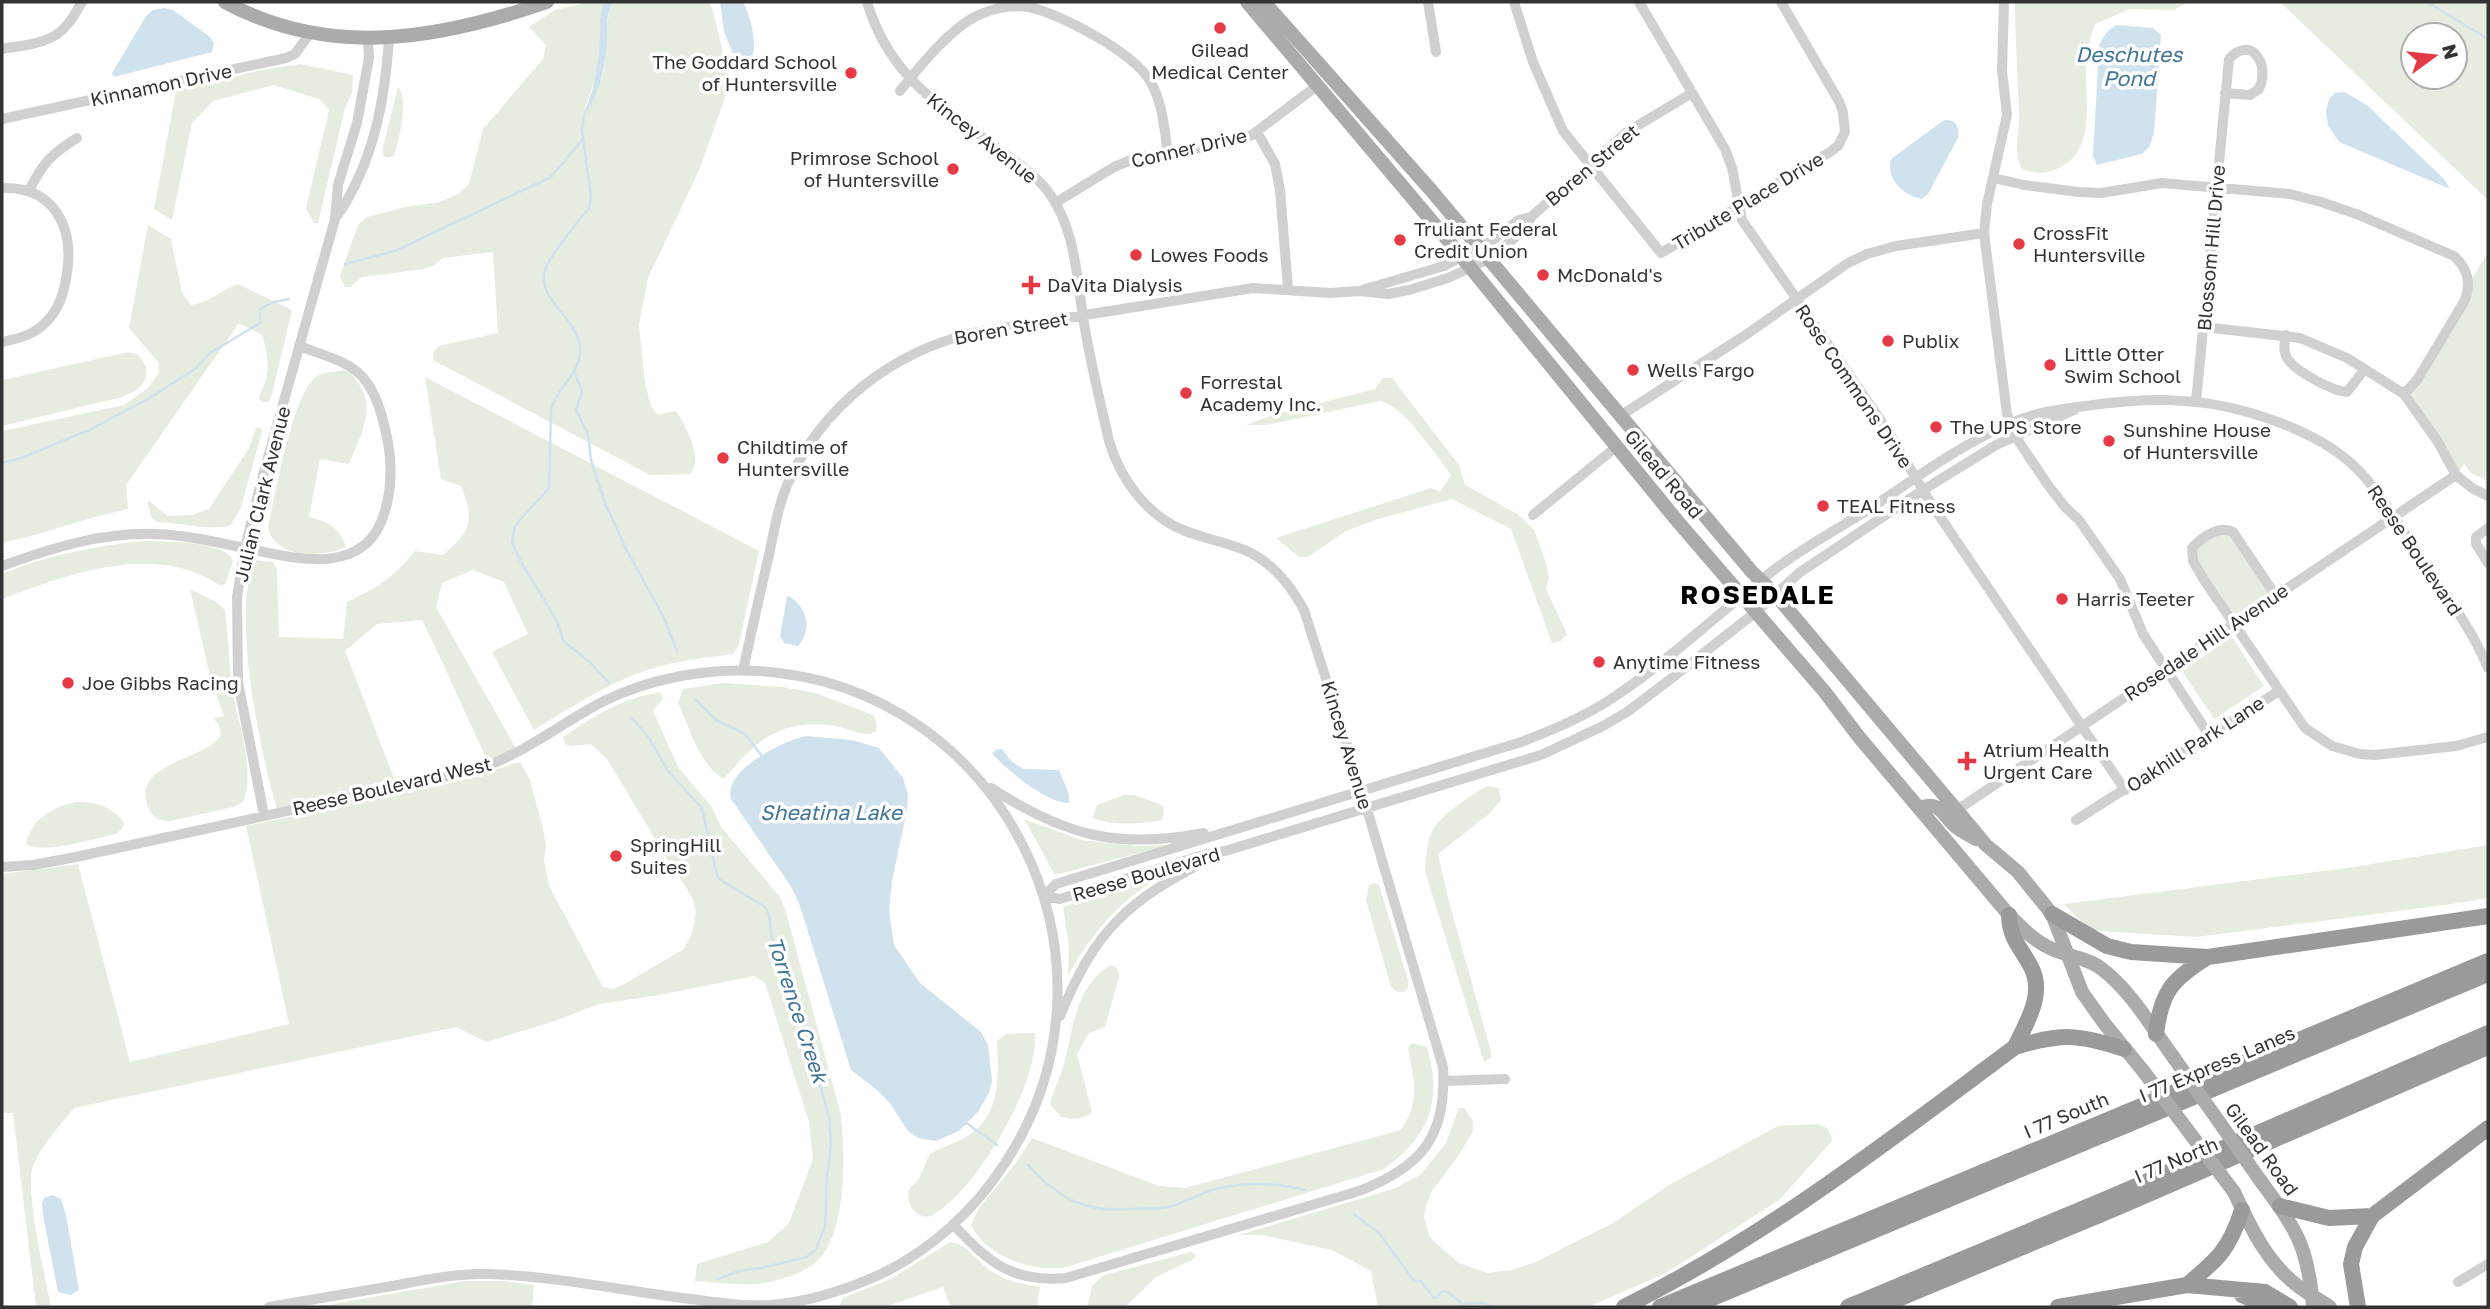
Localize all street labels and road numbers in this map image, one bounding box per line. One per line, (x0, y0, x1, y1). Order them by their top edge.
street label: Kinnamon Drive (88, 58, 234, 111)
street label: Kincey Avenue (923, 87, 1042, 188)
street label: Boren Street (1540, 119, 1643, 210)
street label: Conner Drive (1129, 123, 1249, 172)
street label: Tribute Place Drive (1668, 147, 1827, 255)
street label: Blossom Hill Drive (2192, 164, 2229, 332)
street label: Rose Commons Drive (1791, 299, 1918, 472)
street label: Boren Street (952, 306, 1070, 349)
street label: Julian Clark Avenue (229, 404, 294, 584)
street label: Gilead Road (1621, 424, 1708, 523)
street label: Reese Boulevard (2363, 480, 2468, 619)
street label: Rosedale Hill Avenue (2119, 578, 2292, 705)
street label: Kincey Avenue (1317, 678, 1378, 812)
street label: Oakhill Park Lane (2122, 690, 2268, 797)
street label: Reese Boulevard West (290, 751, 494, 820)
street label: Reese Boulevard (1069, 841, 1222, 906)
street label: I 77 Express Lanes (2135, 1020, 2298, 1107)
street label: I 77 South (2020, 1086, 2112, 1143)
street label: Gilead Road (2221, 1098, 2304, 1200)
street label: I 77 North (2131, 1132, 2221, 1187)

